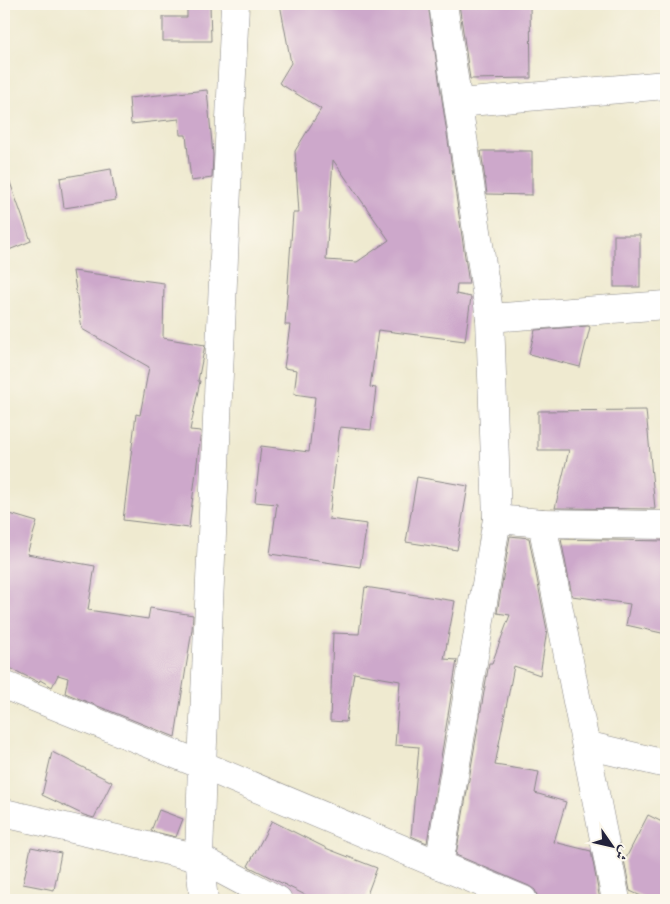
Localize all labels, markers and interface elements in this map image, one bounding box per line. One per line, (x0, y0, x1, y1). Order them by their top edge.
north arrow (588, 822, 638, 872)
text: ش (610, 841, 633, 864)

